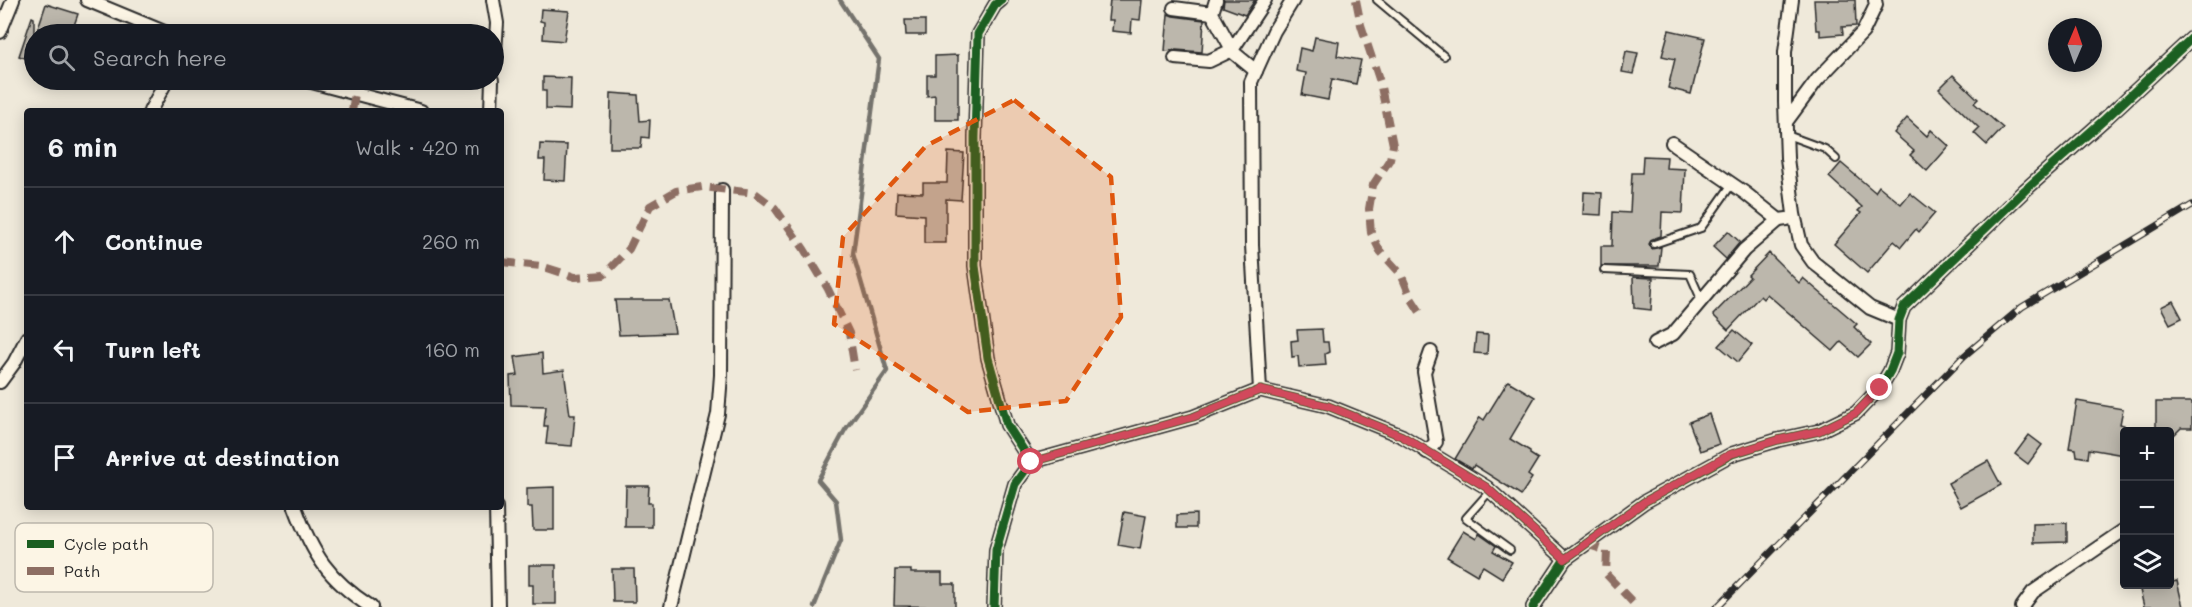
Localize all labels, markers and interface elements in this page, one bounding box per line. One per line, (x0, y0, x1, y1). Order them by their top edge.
north arrow (2048, 18, 2102, 72)
search box (24, 24, 504, 90)
icon: search (45, 41, 78, 74)
text: Search here (93, 43, 227, 72)
text: 6 min (48, 130, 117, 164)
text: Walk · 420 m (355, 134, 480, 160)
icon: ahead (48, 225, 81, 258)
text: Continue (105, 227, 203, 256)
text: 260 m (422, 228, 480, 254)
icon: left (48, 333, 81, 366)
text: Turn left (105, 335, 201, 364)
text: 160 m (424, 336, 480, 362)
route end (1866, 374, 1892, 400)
map controls (2120, 427, 2174, 589)
button: + (2120, 427, 2174, 481)
icon: arrive (48, 441, 81, 474)
text: Arrive at destination (105, 443, 340, 472)
route start (1017, 448, 1043, 474)
button: − (2120, 481, 2174, 535)
legend (15, 523, 213, 592)
text: Cycle path (64, 533, 148, 554)
button: layers (2120, 535, 2174, 589)
text: Path (64, 560, 100, 581)

